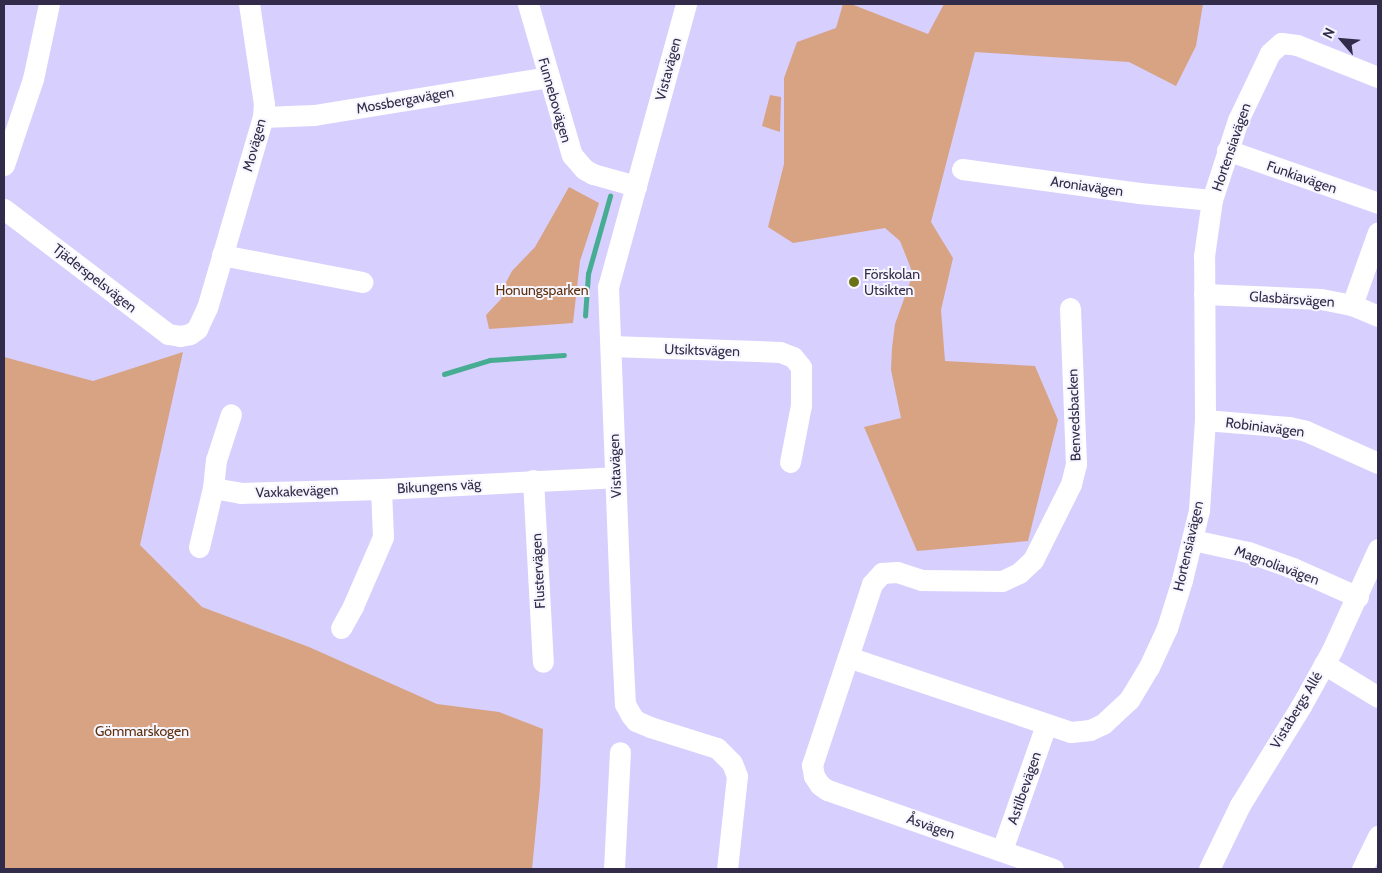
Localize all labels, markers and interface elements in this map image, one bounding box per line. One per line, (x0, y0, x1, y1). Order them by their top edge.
north arrow (1317, 15, 1367, 65)
text: N (1318, 25, 1339, 42)
street label: Vistavägen (652, 36, 684, 102)
street label: Funnebovägen (535, 56, 575, 144)
street label: Mossbergavägen (355, 83, 455, 117)
street label: Hortensiavägen (1208, 101, 1254, 193)
street label: Movägen (239, 117, 269, 173)
street label: Funkiavägen (1265, 157, 1339, 197)
street label: Aroniavägen (1050, 173, 1124, 199)
street label: Tjäderspelsvägen (50, 240, 140, 316)
place label: Förskolan Utsikten (864, 266, 920, 298)
marker: Förskolan Utsikten (848, 276, 860, 288)
park label: Honungsparken (495, 282, 589, 298)
street label: Glasbärsvägen (1249, 288, 1335, 310)
street label: Utsiktsvägen (664, 340, 740, 360)
street label: Benvedsbacken (1064, 369, 1084, 461)
street label: Robiniavägen (1225, 414, 1305, 440)
street label: Vistavägen (605, 433, 625, 499)
street label: Bikungens väg (397, 475, 481, 497)
street label: Vaxkakevägen (255, 481, 339, 501)
street label: Hortensiavägen (1169, 499, 1207, 593)
street label: Flustervägen (528, 533, 548, 609)
street label: Magnoliavägen (1232, 542, 1322, 588)
street label: Vistabergs Allé (1266, 668, 1326, 752)
park label: Gömmarskogen (95, 723, 189, 739)
street label: Astilbevägen (1004, 749, 1044, 827)
street label: Åsvägen (905, 810, 957, 842)

